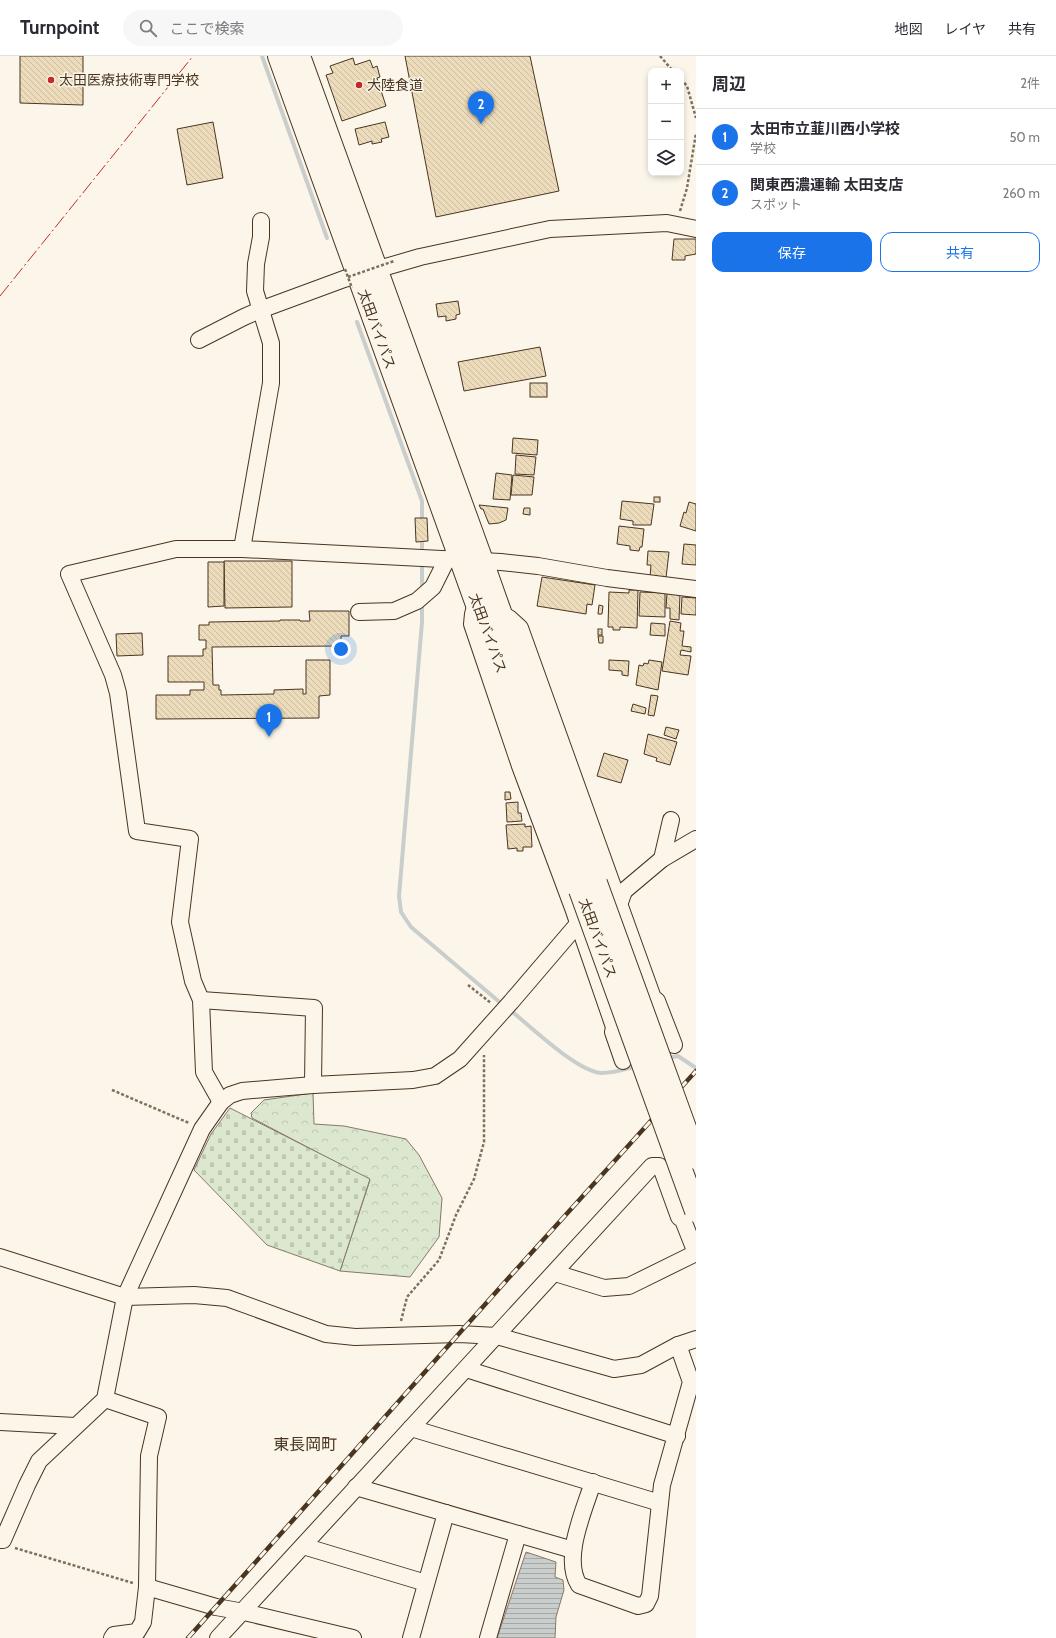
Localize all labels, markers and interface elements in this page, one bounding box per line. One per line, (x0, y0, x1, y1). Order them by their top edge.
search box (123, 10, 403, 46)
text: Turnpoint (20, 16, 99, 39)
icon: search (137, 17, 159, 39)
text: ここで検索 (169, 20, 244, 38)
text: 地図 (894, 20, 922, 38)
text: レイヤ (944, 20, 986, 38)
text: 共有 (1008, 20, 1036, 38)
map controls (648, 68, 684, 176)
button: + (648, 68, 684, 104)
place label: 太田医療技術専門学校 (59, 71, 199, 89)
text: 周辺 (712, 74, 746, 94)
marker: 太田医療技術専門学校 (46, 75, 56, 85)
text: 2件 (1020, 75, 1040, 91)
place label: 大陸食道 (367, 76, 423, 94)
marker: 大陸食道 (354, 80, 364, 90)
pin: 2 (468, 91, 494, 124)
button: − (648, 104, 684, 140)
text: 太田市立韮川西小学校 (750, 120, 900, 138)
text: 1 (723, 129, 727, 145)
text: 50 m (1010, 129, 1040, 145)
button: layers (648, 140, 684, 176)
text: 学校 (750, 140, 776, 156)
text: 関東西濃運輸 太田支店 (750, 176, 903, 194)
text: 2 (722, 185, 728, 201)
text: 260 m (1002, 185, 1040, 201)
text: スポット (750, 196, 802, 212)
button: 保存 (712, 232, 872, 272)
button: 共有 (880, 232, 1040, 272)
street label: 太田バイパス (354, 287, 400, 371)
street label: 太田バイパス (465, 591, 511, 675)
your location (331, 639, 351, 659)
pin: 1 (256, 704, 282, 737)
street label: 太田バイパス (575, 896, 621, 980)
district label: 東長岡町 (273, 1435, 337, 1454)

